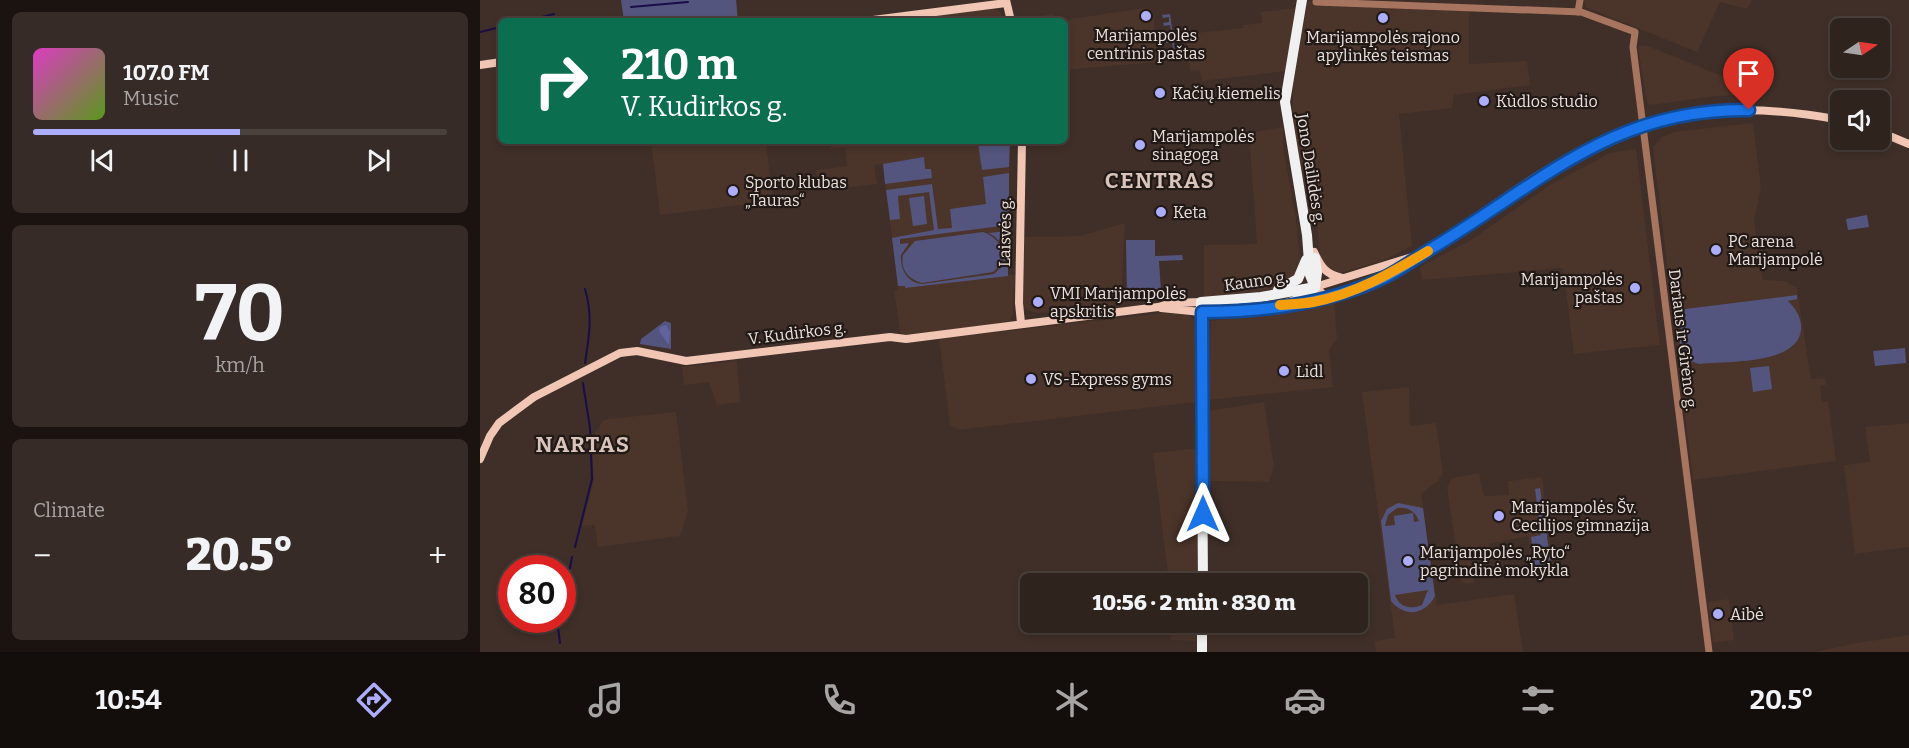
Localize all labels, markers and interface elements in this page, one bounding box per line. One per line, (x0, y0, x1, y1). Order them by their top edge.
marker: Marijampolės centrinis paštas (1139, 9, 1153, 23)
marker: Marijampolės rajono apylinkės teismas (1376, 11, 1390, 25)
north arrow (1830, 18, 1890, 78)
map controls (1830, 18, 1890, 150)
place label: Marijampolės centrinis paštas (1087, 26, 1205, 63)
place label: Marijampolės rajono apylinkės teismas (1306, 28, 1460, 65)
text: 210 m (621, 40, 737, 90)
icon: right (522, 42, 600, 120)
pin (1723, 48, 1774, 110)
icon: arrive (1732, 57, 1765, 90)
text: 107.0 FM (123, 59, 209, 86)
place label: Kačių kiemelis (1172, 84, 1281, 103)
text: Music (123, 86, 179, 110)
marker: Kačių kiemelis (1153, 86, 1167, 100)
button: sound (1830, 90, 1890, 150)
text: V. Kudirkos g. (621, 91, 788, 123)
place label: Kùdlos studio (1496, 92, 1598, 111)
marker: Kùdlos studio (1477, 94, 1491, 108)
street label: Jono Dailidės g. (1293, 111, 1329, 226)
place label: Marijampolės sinagoga (1152, 127, 1255, 164)
marker: Marijampolės sinagoga (1133, 138, 1147, 152)
icon: previous (86, 144, 119, 177)
icon: pause (224, 144, 257, 177)
icon: next (362, 144, 395, 177)
district label: CENTRAS (1105, 167, 1215, 194)
place label: Sporto klubas „Tauras“ (745, 173, 847, 210)
marker: Sporto klubas „Tauras“ (726, 184, 740, 198)
street label: Laisvės g. (995, 197, 1015, 267)
place label: Keta (1173, 203, 1207, 222)
marker: Keta (1154, 205, 1168, 219)
place label: PC arena Marijampolė (1728, 232, 1823, 269)
marker: PC arena Marijampolė (1709, 243, 1723, 257)
text: 70 (195, 267, 285, 361)
street label: Kauno g. (1223, 267, 1289, 295)
street label: Dariaus ir Girėno g. (1665, 268, 1701, 412)
place label: Marijampolės paštas (1520, 270, 1623, 307)
marker: Marijampolės paštas (1628, 281, 1642, 295)
place label: VMI Marijampolės apskritis (1050, 284, 1186, 321)
marker: VMI Marijampolės apskritis (1031, 295, 1045, 309)
street label: V. Kudirkos g. (747, 318, 847, 348)
text: km/h (215, 353, 265, 377)
place label: Lidl (1296, 362, 1324, 381)
marker: Lidl (1277, 364, 1291, 378)
place label: VS-Express gyms (1043, 370, 1172, 389)
marker: VS-Express gyms (1024, 372, 1038, 386)
district label: NARTAS (535, 431, 631, 458)
position arrow (1171, 482, 1235, 546)
place label: Marijampolės Šv. Cecilijos gimnazija (1511, 497, 1650, 535)
text: Climate (33, 498, 105, 522)
marker: Marijampolės Šv. Cecilijos gimnazija (1492, 509, 1506, 523)
text: 20.5° (186, 528, 294, 582)
text: − (33, 536, 51, 576)
text: + (428, 536, 447, 576)
place label: Marijampolės „Ryto“ pagrindinė mokykla (1420, 543, 1570, 580)
marker: Marijampolės „Ryto“ pagrindinė mokykla (1401, 554, 1415, 568)
speed limit sign: 80 (498, 555, 576, 633)
text: 10:56 · 2 min · 830 m (1093, 589, 1295, 616)
place label: Aibė (1730, 605, 1764, 624)
marker: Aibė (1711, 607, 1725, 621)
icon: directions (353, 679, 395, 721)
icon: music (585, 679, 627, 721)
icon: phone (818, 679, 860, 721)
icon: climate (1051, 679, 1093, 721)
icon: car (1284, 679, 1326, 721)
icon: filters (1517, 679, 1559, 721)
text: 10:54 (95, 684, 162, 716)
text: 20.5° (1750, 684, 1814, 716)

